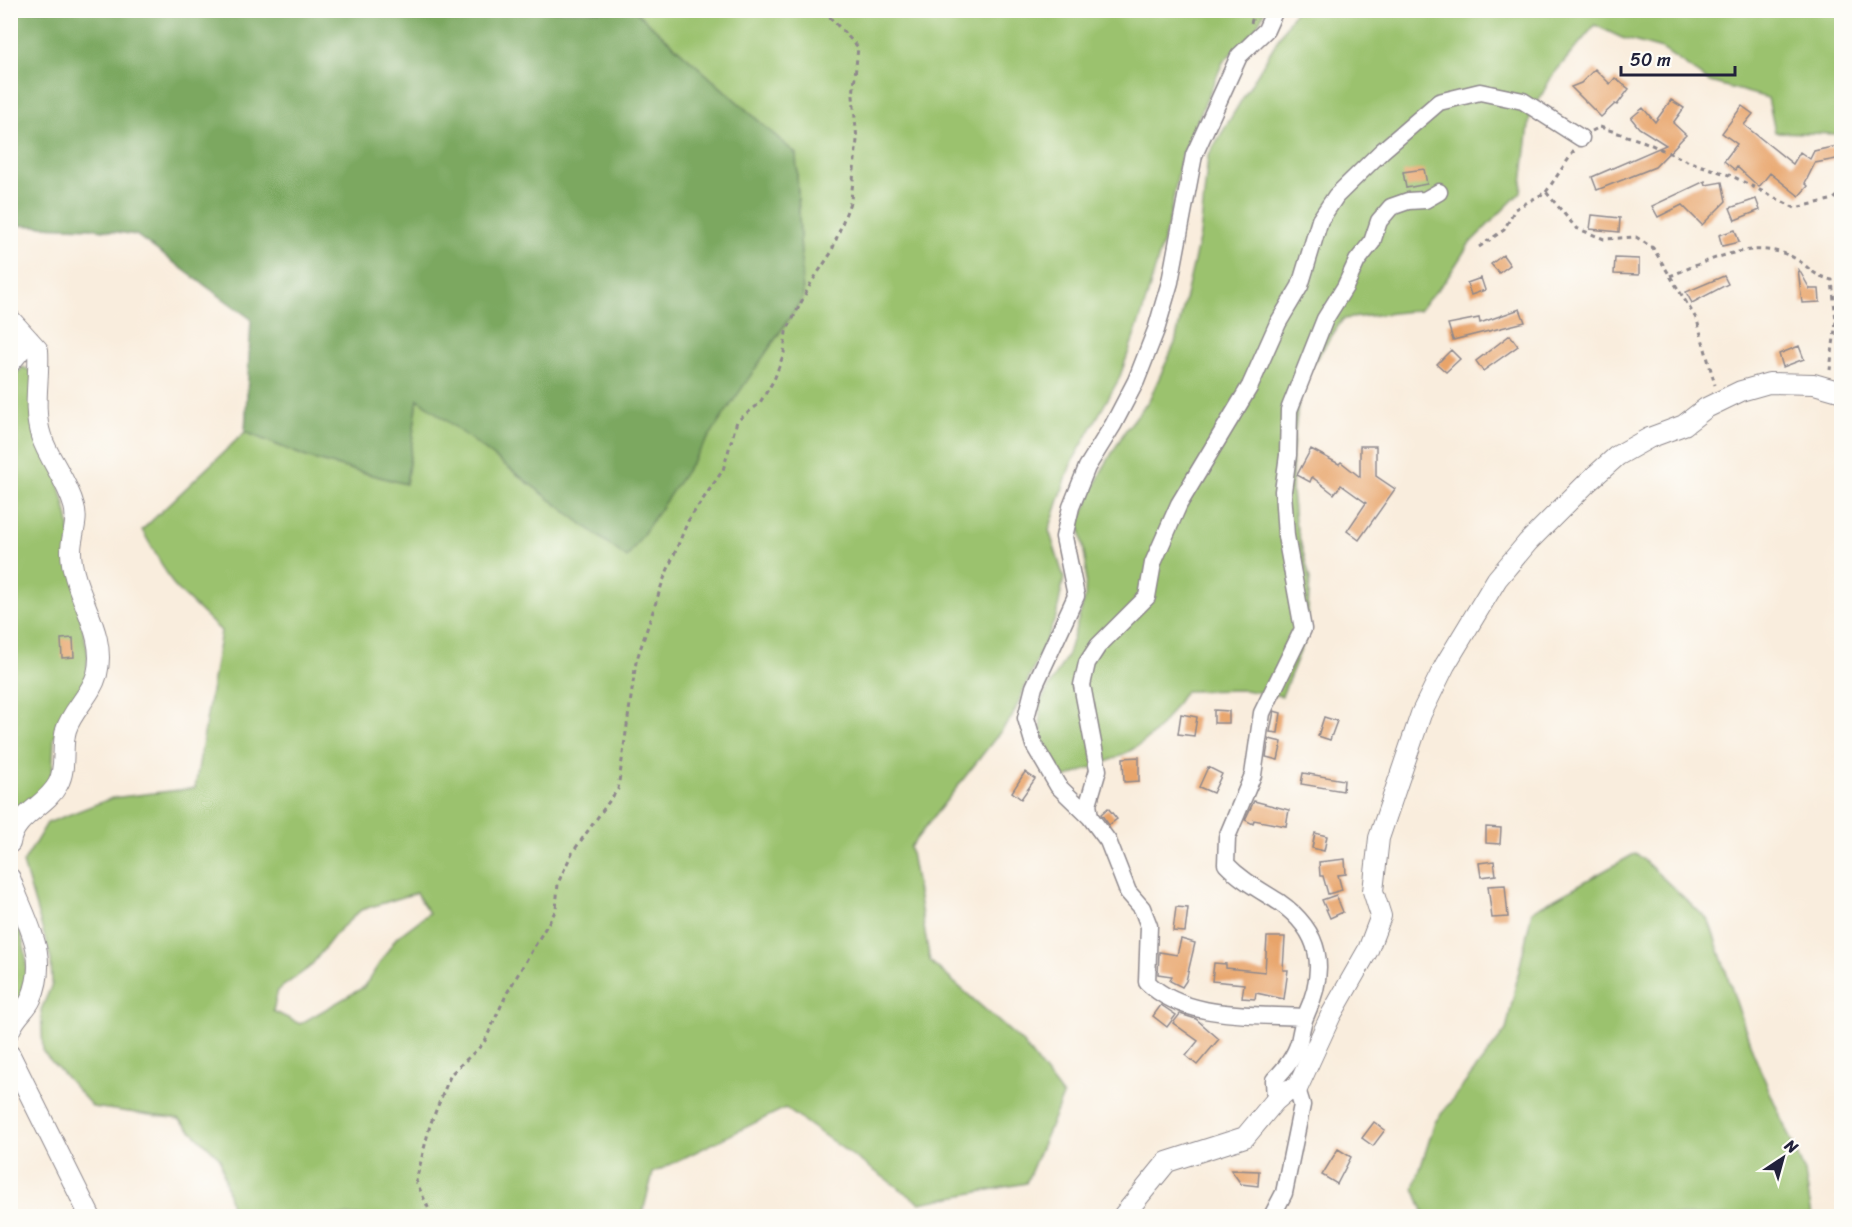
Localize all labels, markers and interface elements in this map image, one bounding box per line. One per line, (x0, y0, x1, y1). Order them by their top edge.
scale bar (1621, 39, 1735, 77)
text: 50 m (1630, 44, 1671, 76)
north arrow (1753, 1128, 1813, 1188)
text: N (1778, 1131, 1805, 1162)

